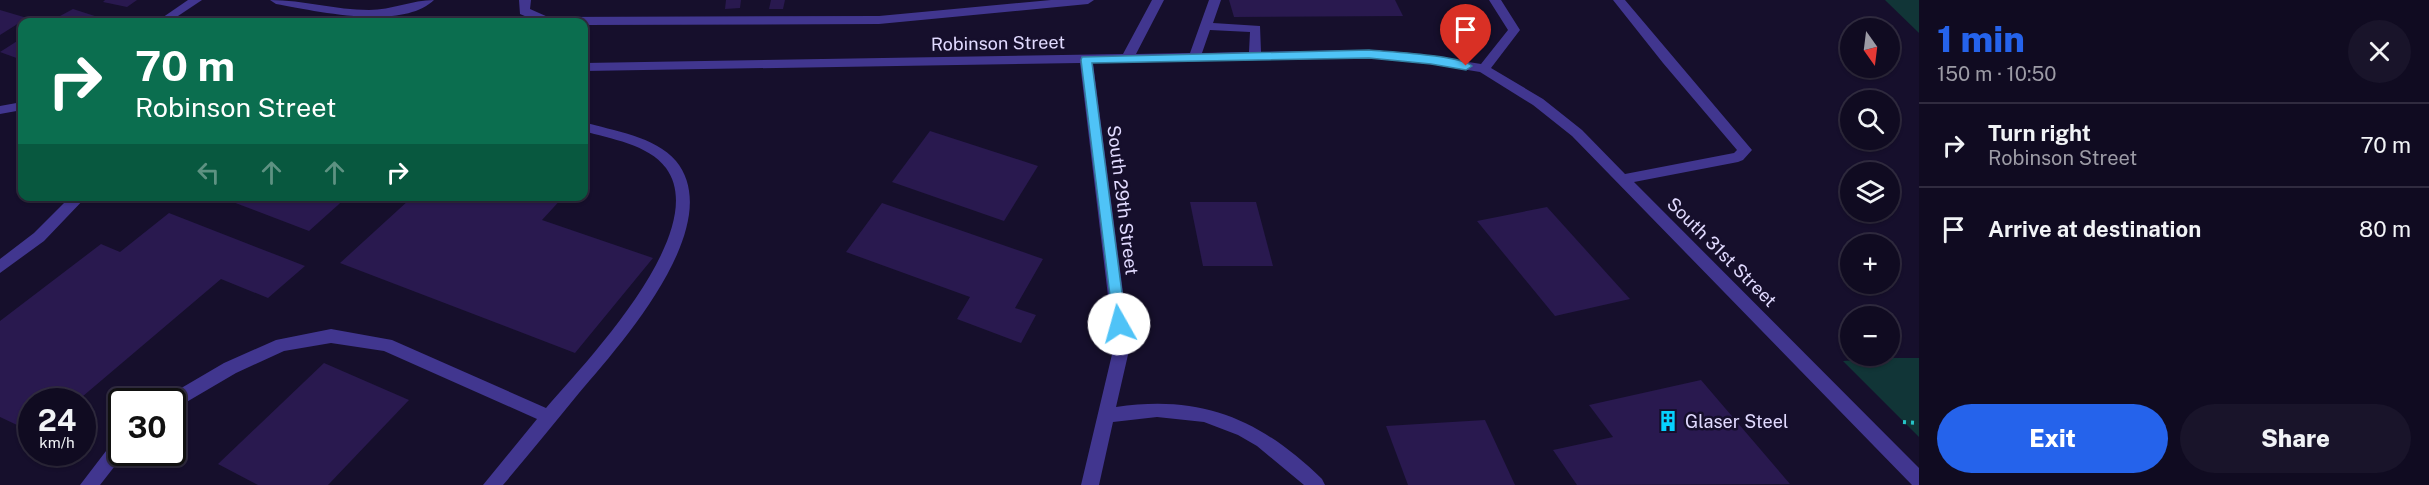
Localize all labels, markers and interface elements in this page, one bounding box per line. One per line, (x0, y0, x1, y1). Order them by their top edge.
pin (1440, 4, 1491, 66)
icon: arrive (1449, 13, 1482, 46)
north arrow (1840, 18, 1900, 78)
map controls (1840, 18, 1900, 366)
text: 1 min (1937, 18, 2025, 60)
button: close (2348, 20, 2411, 83)
street label: Robinson Street (931, 31, 1065, 55)
text: 70 m (135, 41, 235, 90)
icon: right (36, 42, 114, 120)
text: 150 m · 10:50 (1937, 62, 2056, 86)
button: search (1840, 90, 1900, 150)
text: Robinson Street (135, 91, 336, 123)
text: Turn right (1988, 120, 2091, 146)
street label: South 29th Street (1103, 124, 1143, 276)
icon: right (1937, 129, 1970, 162)
text: 70 m (2360, 132, 2411, 158)
text: Robinson Street (1988, 146, 2137, 170)
icon: left (192, 156, 225, 189)
icon: ahead (255, 156, 288, 189)
icon: ahead (318, 156, 351, 189)
icon: right (381, 156, 414, 189)
button: layers (1840, 162, 1900, 222)
street label: South 31st Street (1663, 193, 1781, 311)
icon: arrive (1937, 213, 1970, 246)
text: Arrive at destination (1988, 216, 2201, 242)
text: 80 m (2359, 216, 2411, 242)
button: + (1840, 234, 1900, 294)
position arrow (1087, 292, 1151, 356)
button: − (1840, 306, 1900, 366)
speed limit sign: 30 (108, 388, 186, 466)
text: 24 (38, 402, 76, 438)
button: Exit (1937, 404, 2168, 473)
button: Share (2180, 404, 2411, 473)
building icon: Glaser Steel (1656, 409, 1680, 433)
place label: Glaser Steel (1685, 411, 1788, 432)
text: km/h (39, 434, 75, 451)

